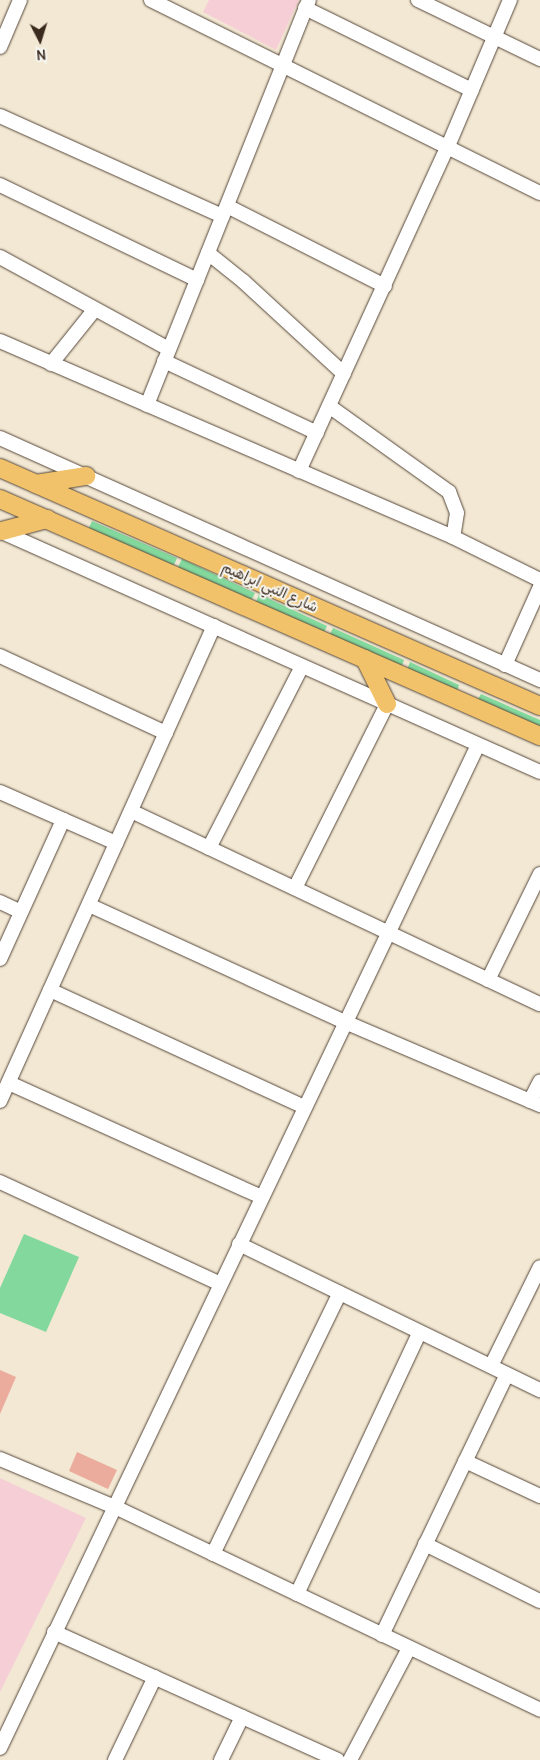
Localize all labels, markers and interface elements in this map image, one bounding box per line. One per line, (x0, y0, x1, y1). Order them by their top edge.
north arrow (15, 15, 65, 65)
text: N (36, 46, 47, 64)
street label: شارع النبي ابراهيم (220, 558, 320, 616)

